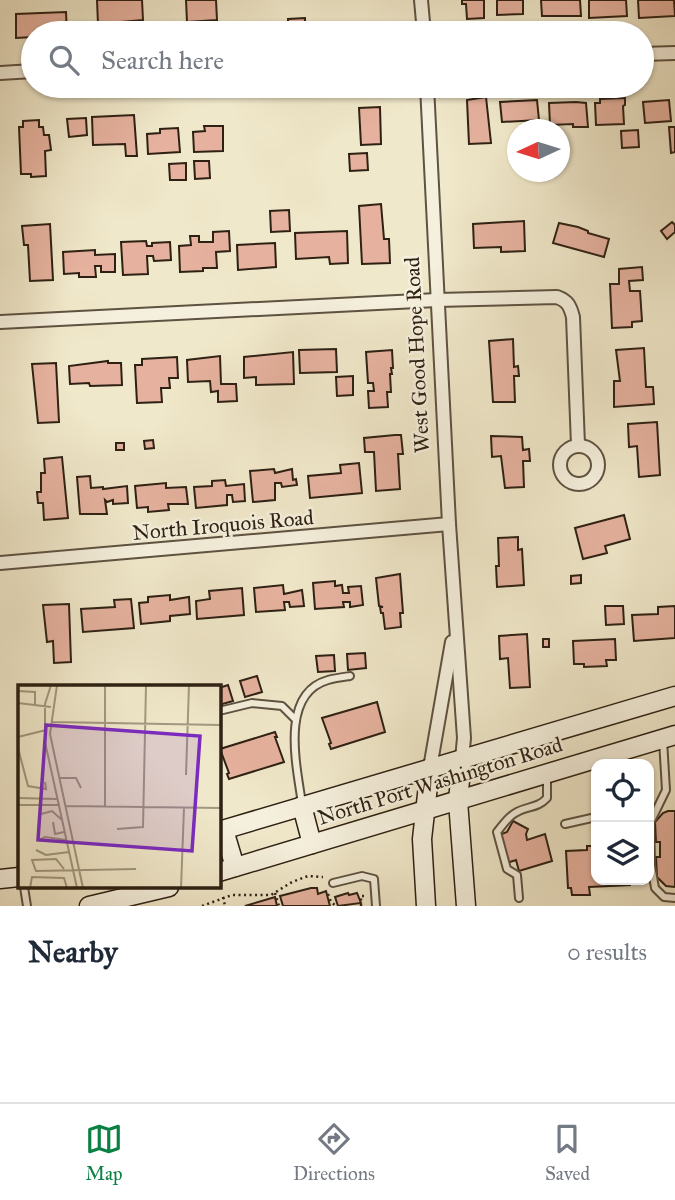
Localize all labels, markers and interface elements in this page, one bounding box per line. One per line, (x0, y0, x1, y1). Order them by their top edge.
search box (21, 21, 654, 98)
icon: search (45, 41, 83, 79)
text: Search here (101, 44, 224, 76)
north arrow (507, 119, 570, 182)
street label: West Good Hope Road (399, 256, 435, 454)
street label: North Iroquois Road (131, 504, 315, 546)
inset map (18, 685, 220, 888)
street label: North Port Washington Road (315, 731, 566, 831)
map controls (591, 759, 654, 885)
button: locate (591, 759, 654, 822)
button: layers (591, 822, 654, 885)
text: Nearby (28, 934, 118, 970)
text: 0 results (567, 938, 647, 966)
tab: Map (85, 1120, 123, 1185)
tab: Directions (293, 1120, 375, 1185)
tab: Saved (545, 1120, 590, 1185)

